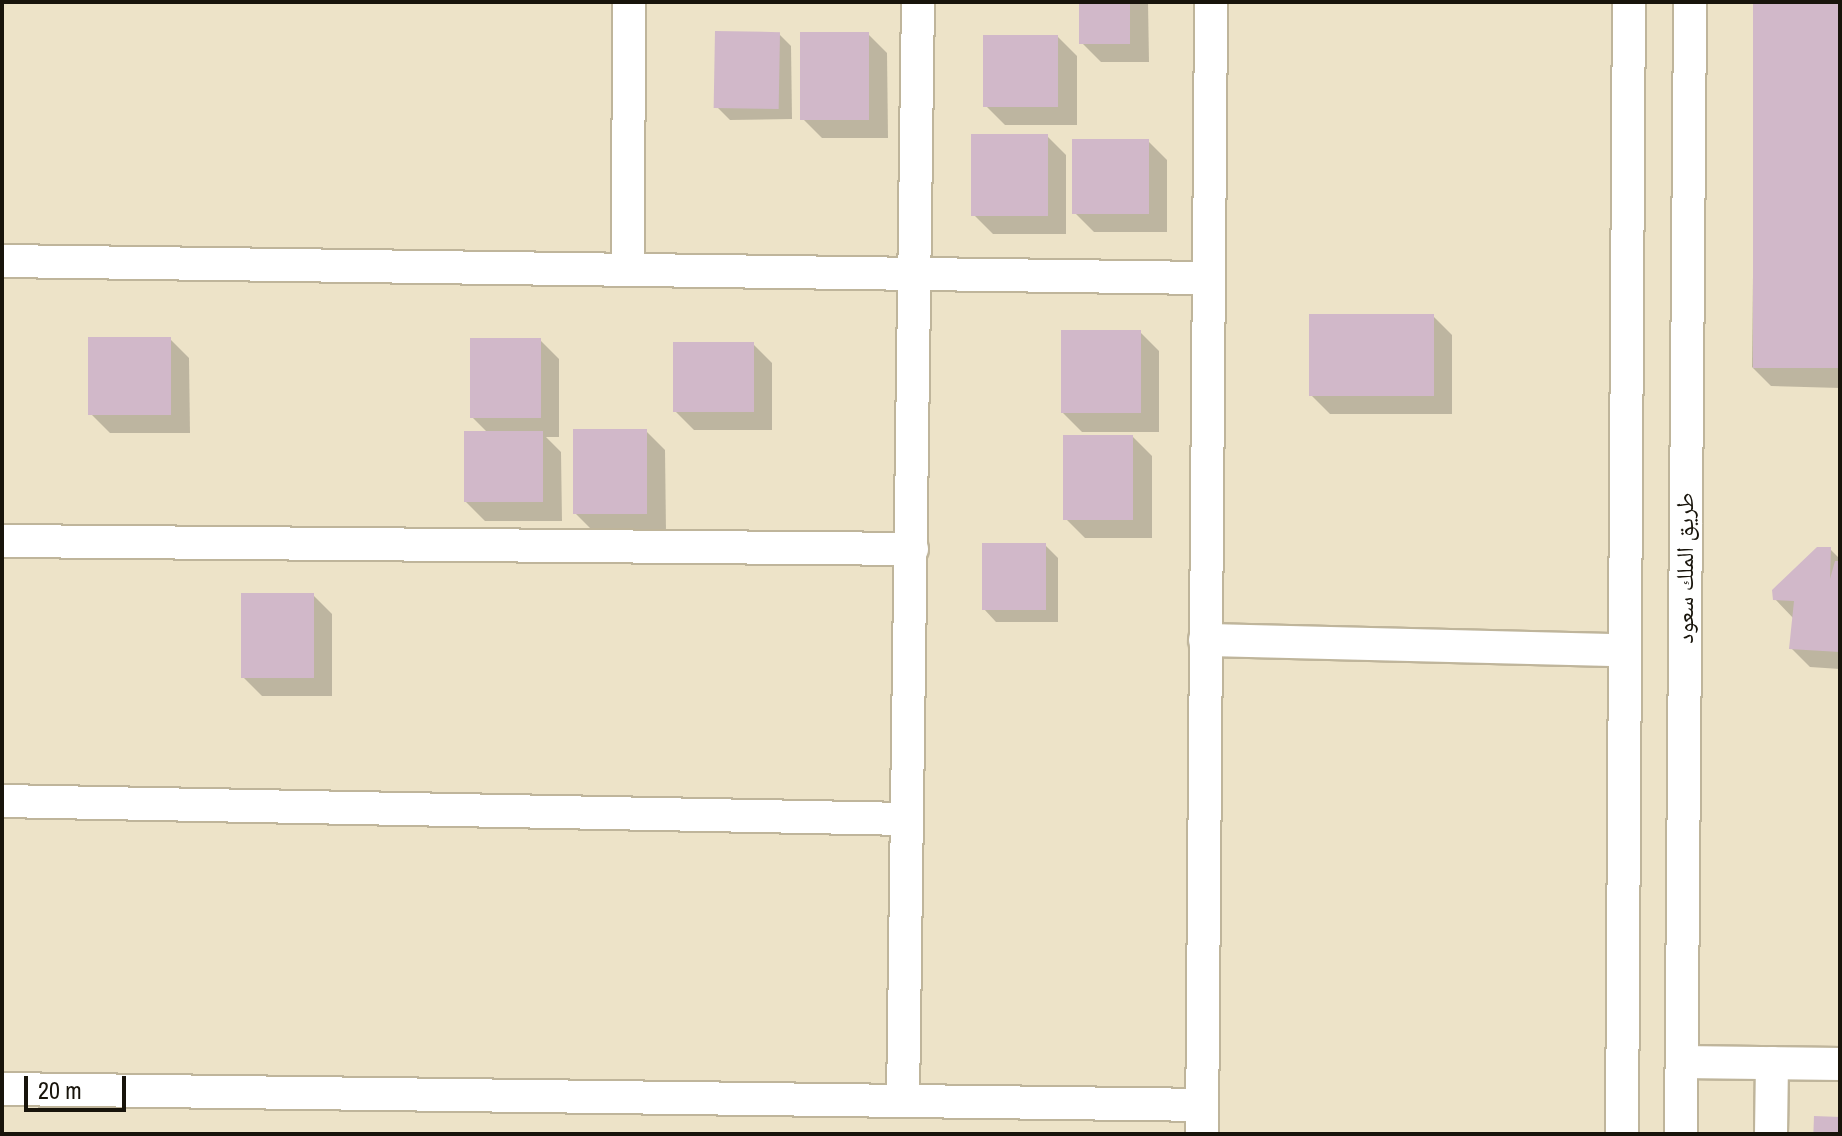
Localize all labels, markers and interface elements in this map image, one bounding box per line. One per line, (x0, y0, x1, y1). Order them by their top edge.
street label: طريق الملك سعود (1671, 492, 1699, 644)
scale bar (28, 1060, 130, 1110)
text: 20 m (38, 1074, 82, 1106)

